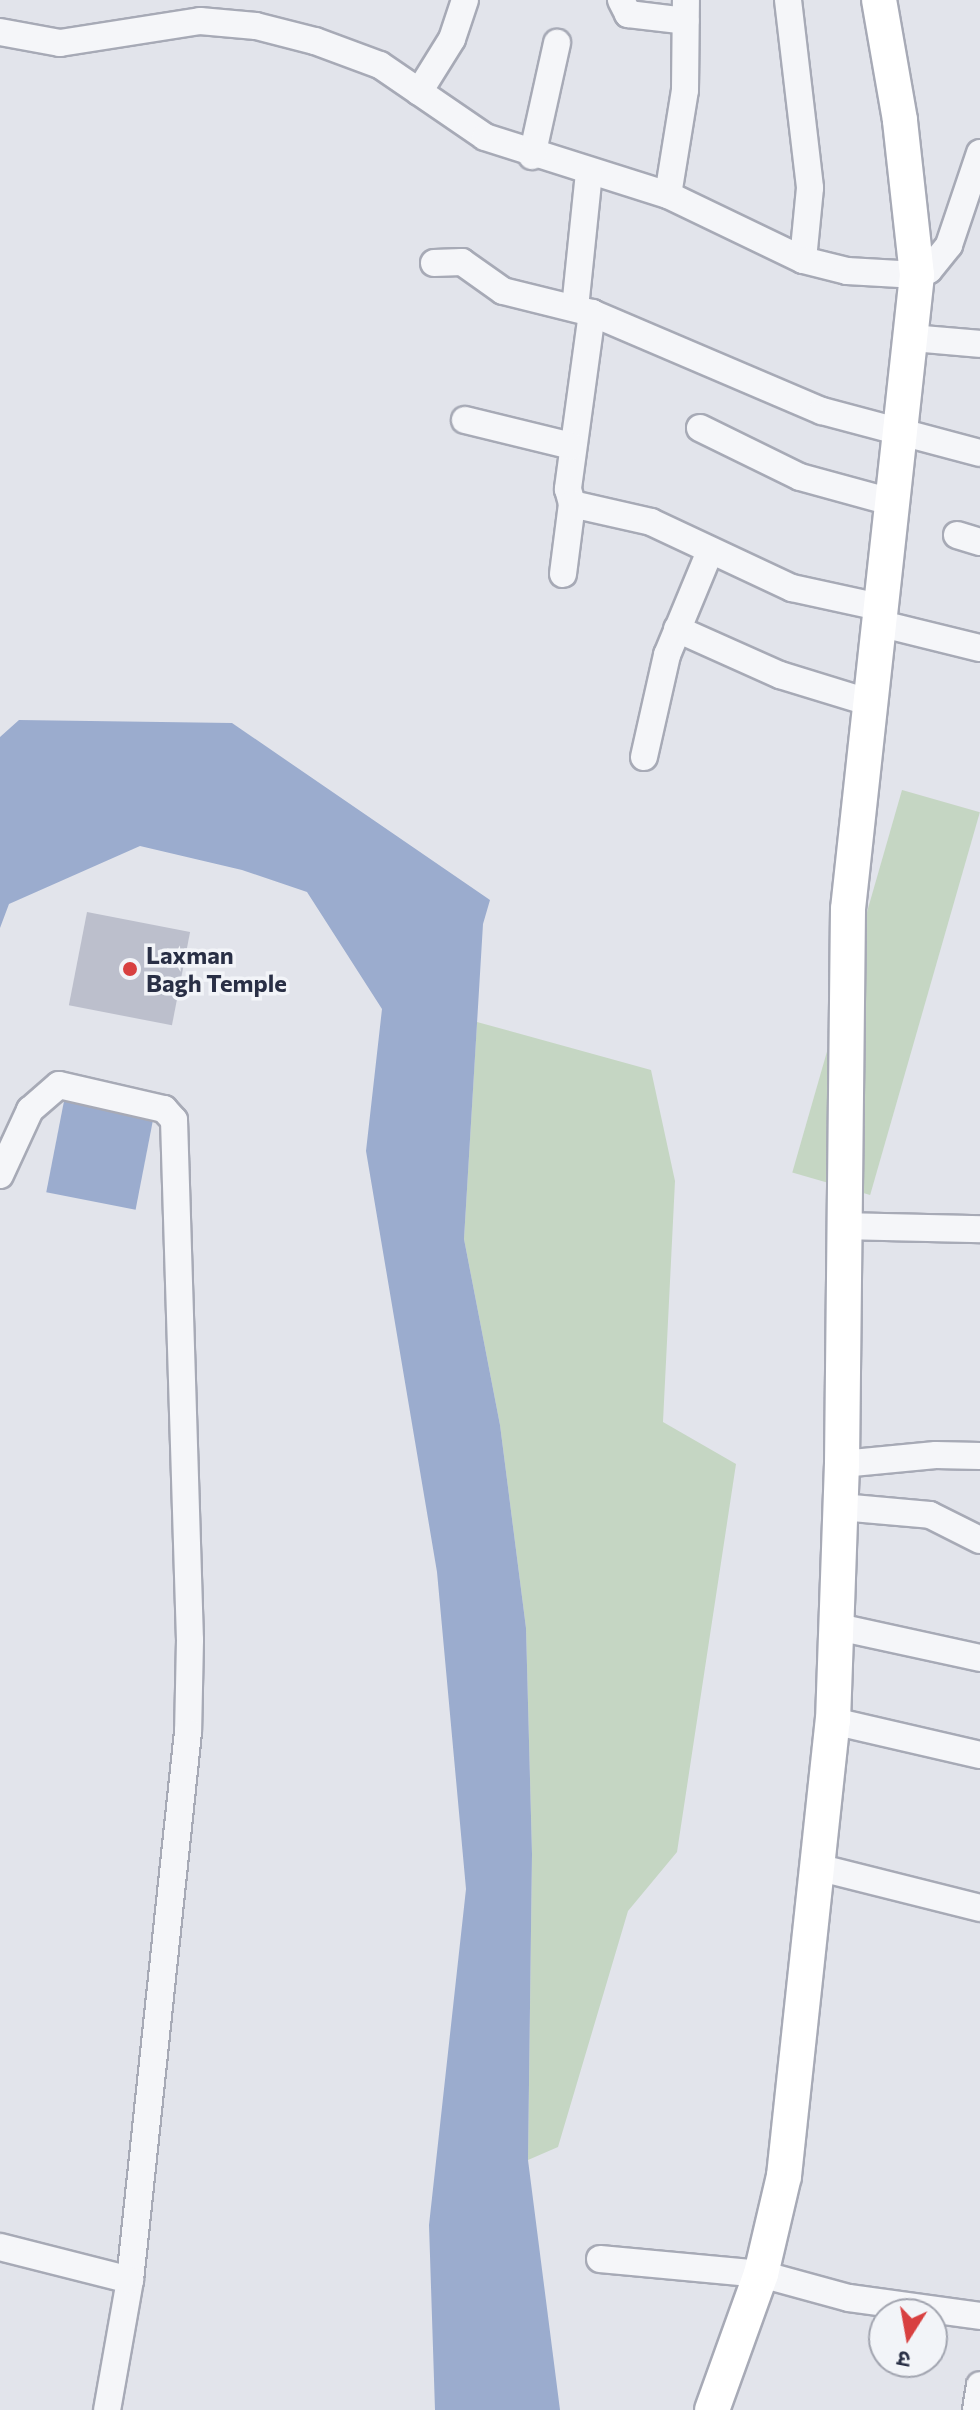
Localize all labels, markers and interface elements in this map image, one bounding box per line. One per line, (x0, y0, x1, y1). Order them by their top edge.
place label: Laxman Bagh Temple (146, 941, 287, 997)
marker: Laxman Bagh Temple (121, 960, 139, 978)
north arrow (868, 2298, 948, 2378)
text: उ (895, 2346, 913, 2375)

